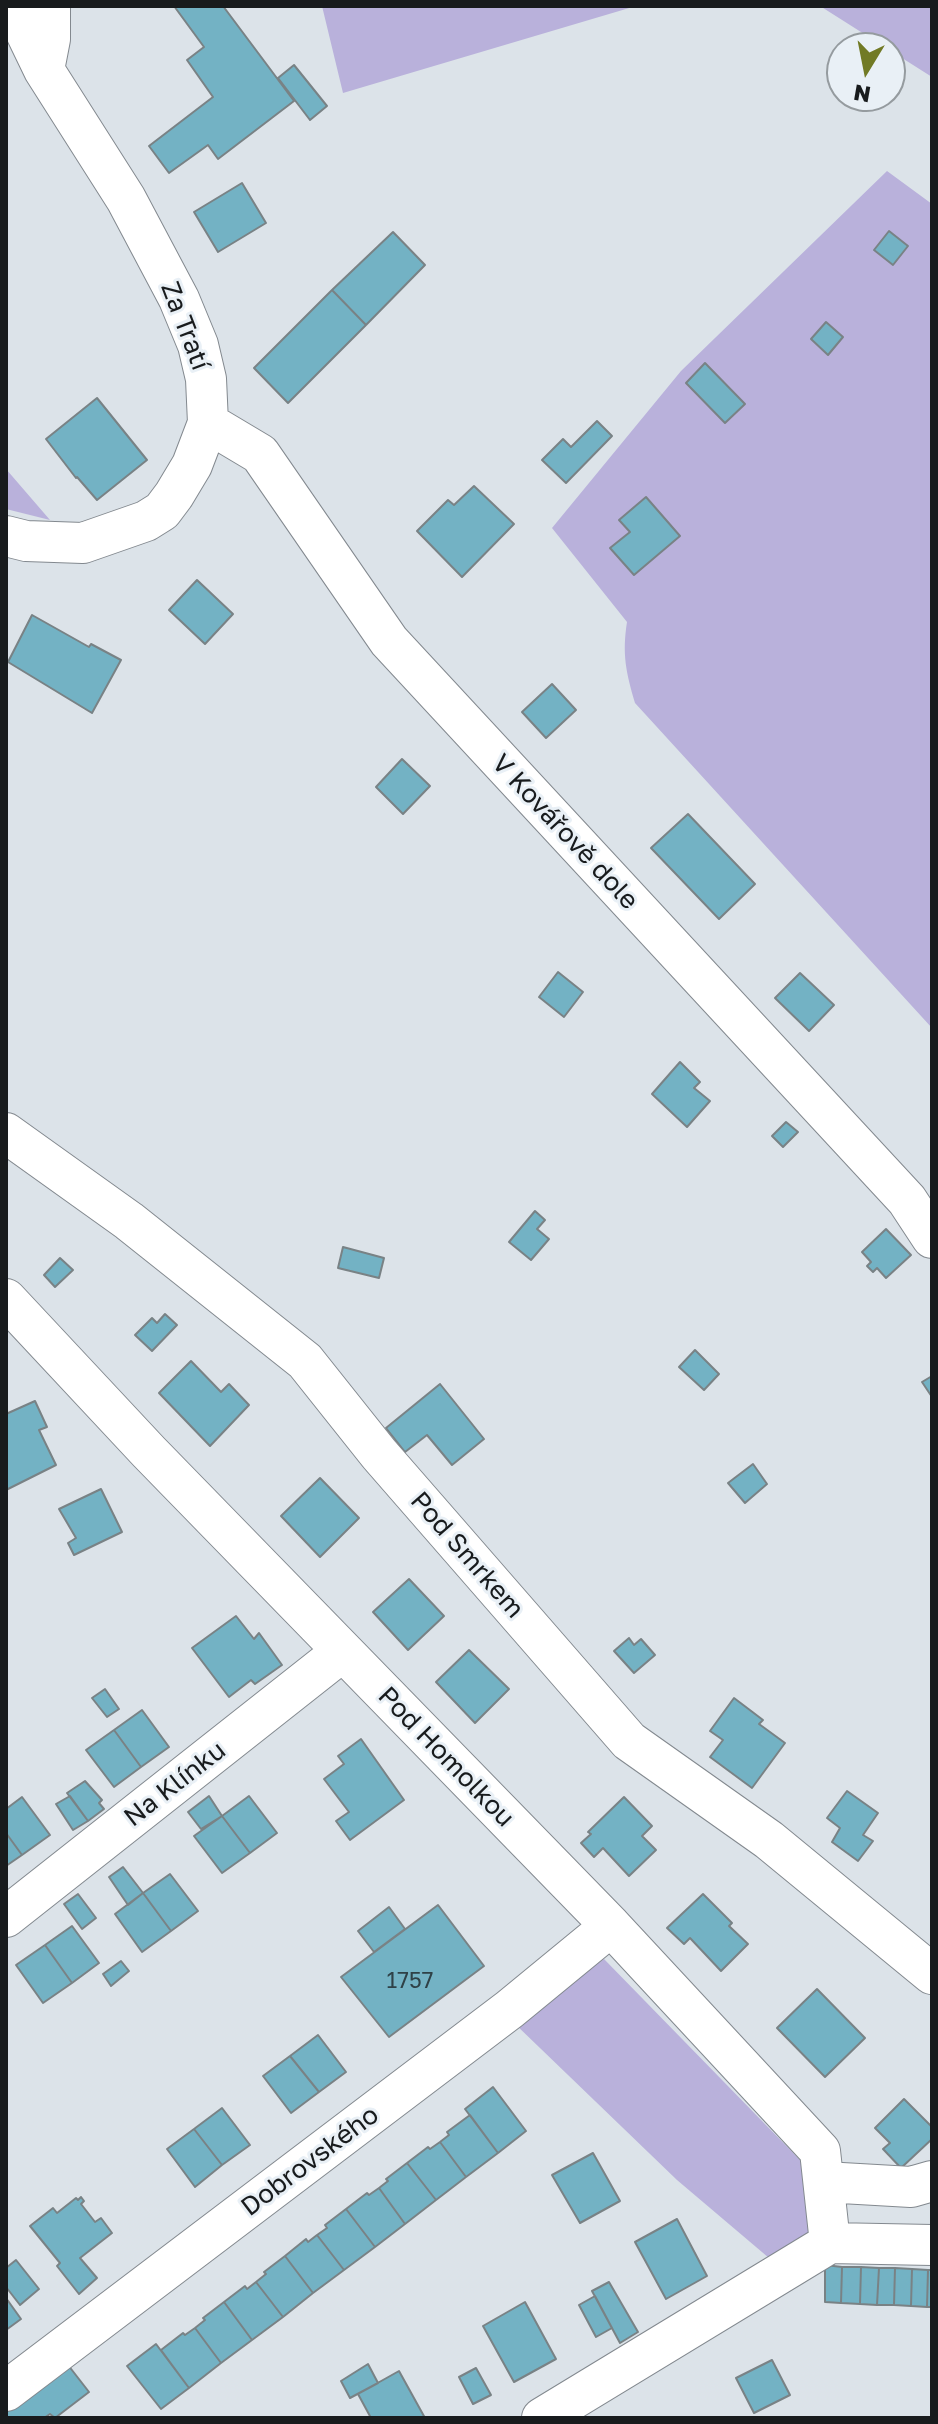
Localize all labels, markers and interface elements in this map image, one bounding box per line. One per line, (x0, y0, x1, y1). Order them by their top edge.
north arrow (826, 32, 906, 112)
text: N (852, 79, 873, 109)
street label: Za Tratí (154, 277, 216, 375)
street label: V Kovářově dole (485, 748, 645, 916)
street label: Pod Smrkem (404, 1486, 530, 1624)
street label: Pod Homolkou (371, 1680, 521, 1834)
street label: Na Klínku (118, 1735, 232, 1833)
house number: 1757 (387, 1968, 433, 1994)
street label: Dobrovského (235, 2099, 385, 2223)

